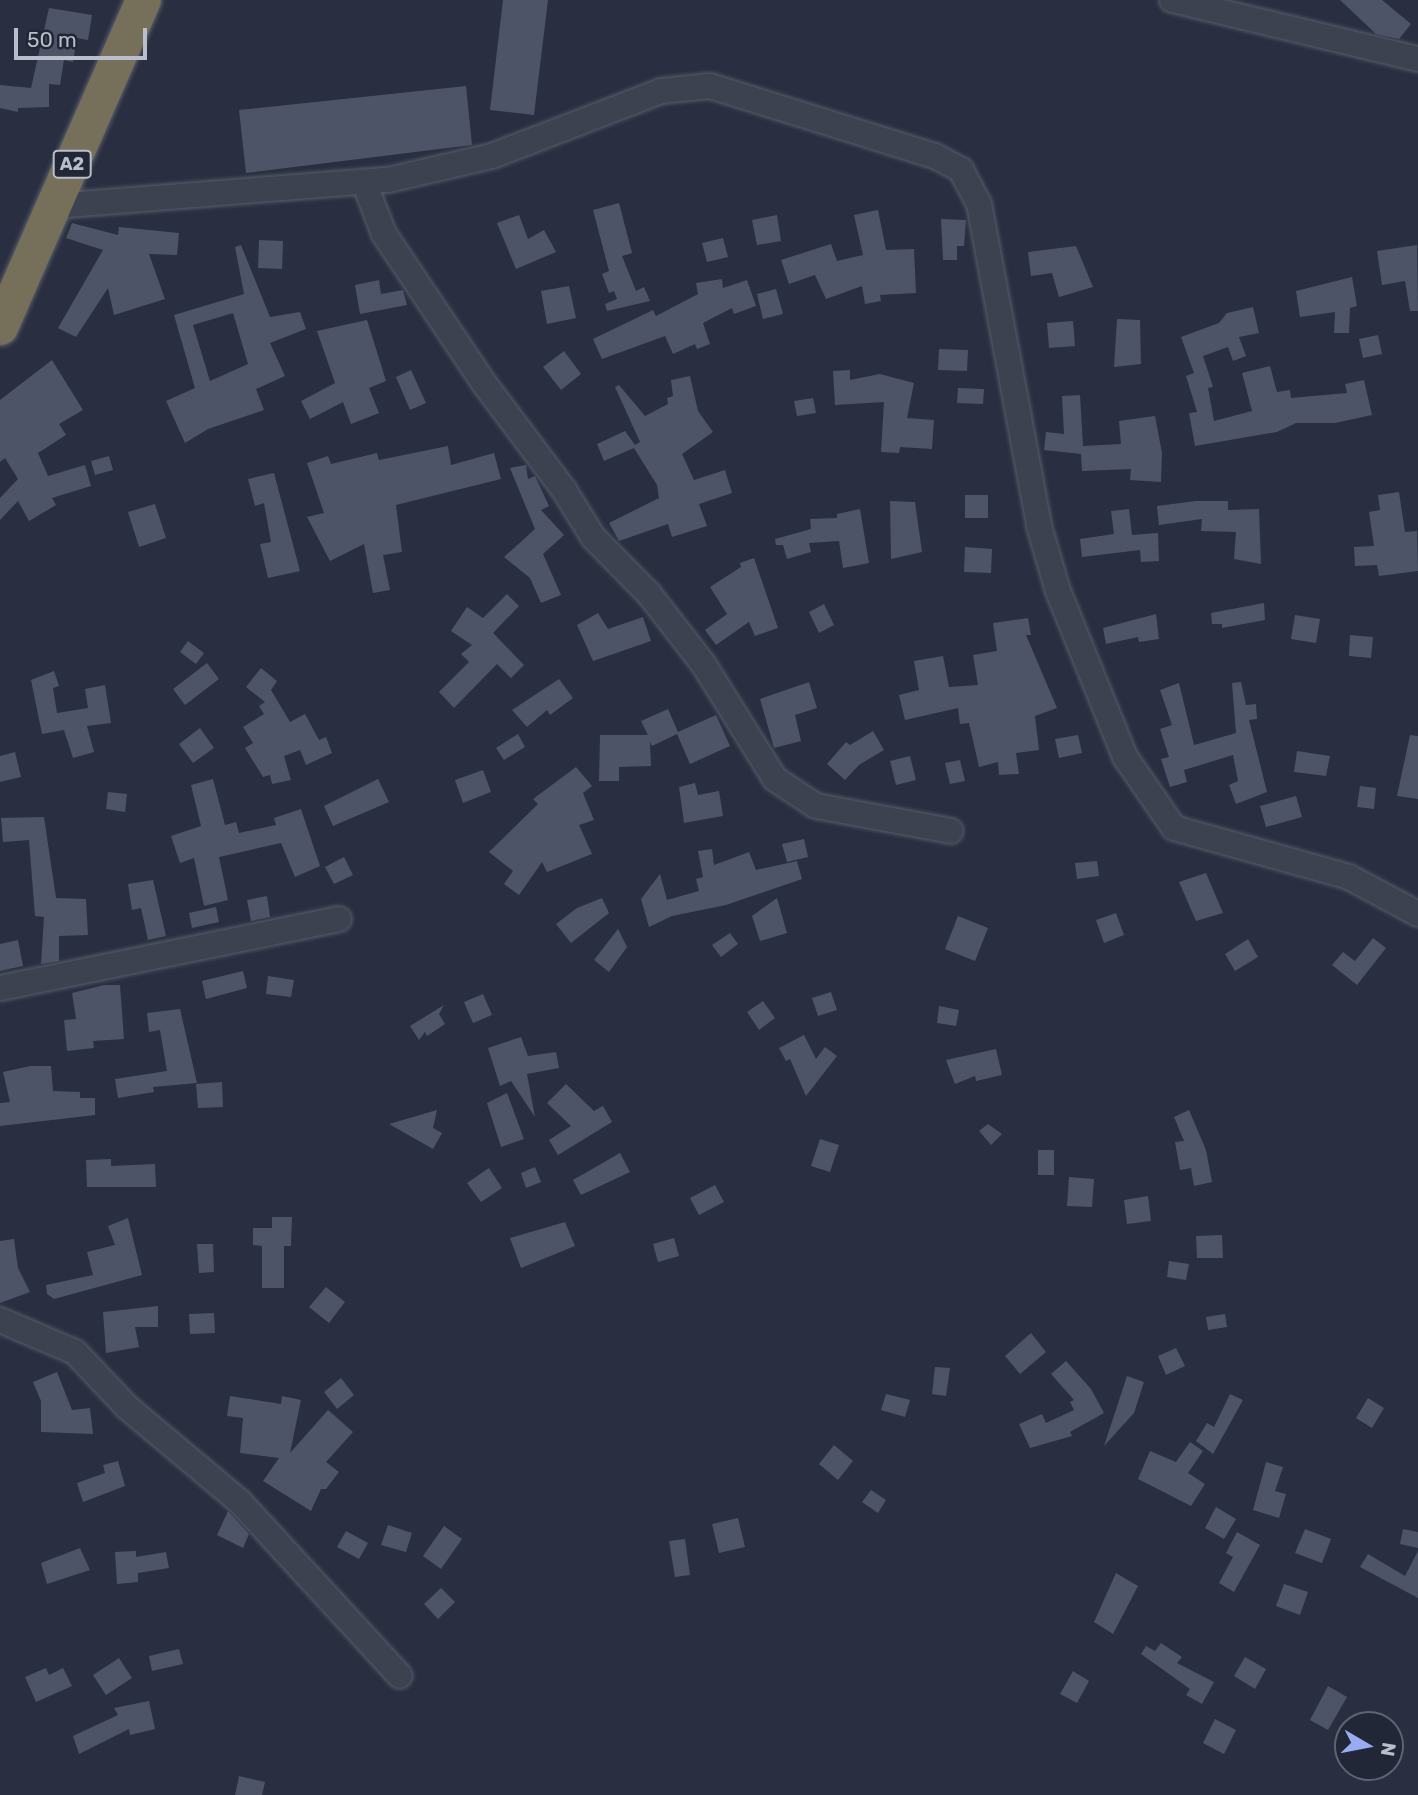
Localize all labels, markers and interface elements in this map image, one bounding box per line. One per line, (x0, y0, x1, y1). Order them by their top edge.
scale bar (18, 14, 150, 58)
text: 50 m (27, 27, 77, 52)
road number: A2 (51, 149, 93, 178)
north arrow (1334, 1711, 1404, 1781)
text: N (1376, 1741, 1401, 1758)

